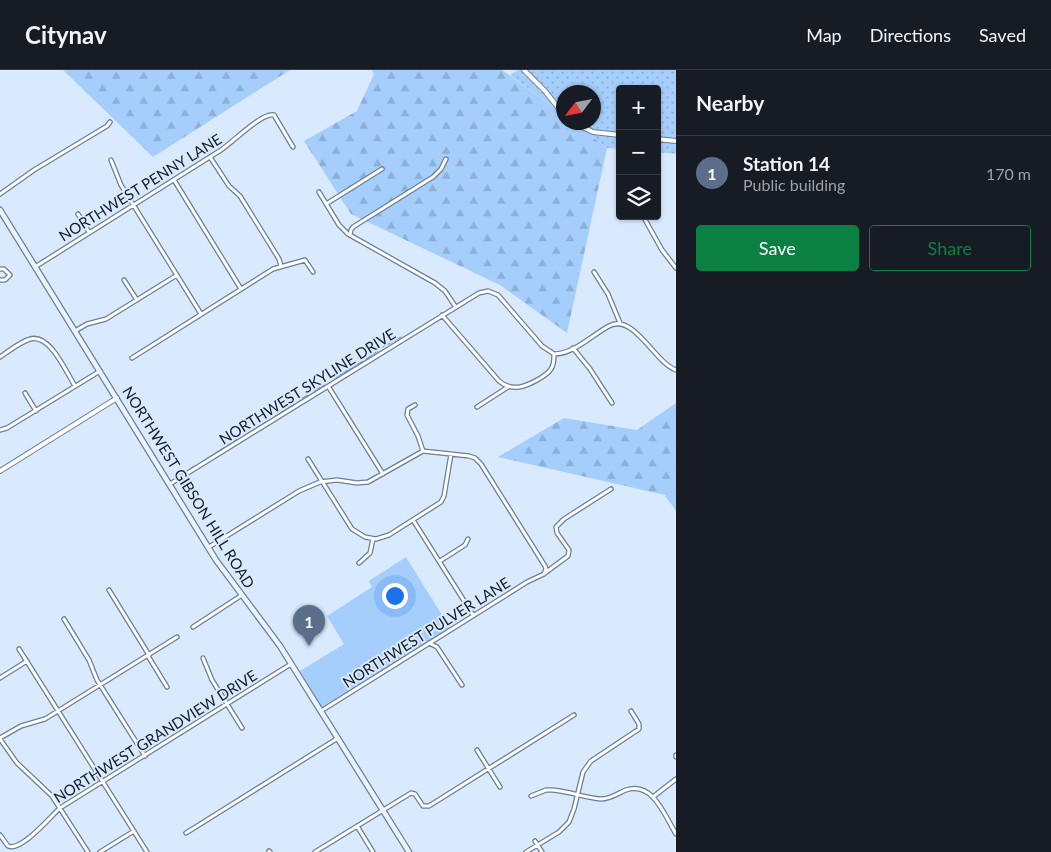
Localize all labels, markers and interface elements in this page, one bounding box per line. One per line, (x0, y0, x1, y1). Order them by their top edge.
text: Citynav (25, 20, 107, 49)
text: Map (806, 24, 842, 46)
text: Directions (870, 24, 951, 46)
text: Saved (979, 24, 1026, 46)
north arrow (556, 85, 601, 130)
map controls (616, 85, 661, 220)
button: + (616, 85, 661, 130)
text: Nearby (696, 90, 764, 115)
street label: NORTHWEST PENNY LANE (55, 129, 225, 245)
button: − (616, 130, 661, 175)
text: Station 14 (743, 152, 830, 175)
text: 1 (707, 164, 717, 183)
text: 170 m (986, 164, 1031, 183)
button: layers (616, 175, 661, 220)
text: Public building (743, 175, 845, 194)
button: Save (696, 225, 859, 271)
button: Share (869, 225, 1031, 271)
street label: NORTHWEST SKYLINE DRIVE (216, 324, 398, 448)
street label: NORTHWEST GIBSON HILL ROAD (119, 383, 259, 591)
street label: NORTHWEST PULVER LANE (339, 573, 513, 691)
your location (382, 583, 408, 609)
pin: 1 (293, 605, 325, 646)
street label: NORTHWEST GRANDVIEW DRIVE (50, 666, 260, 806)

